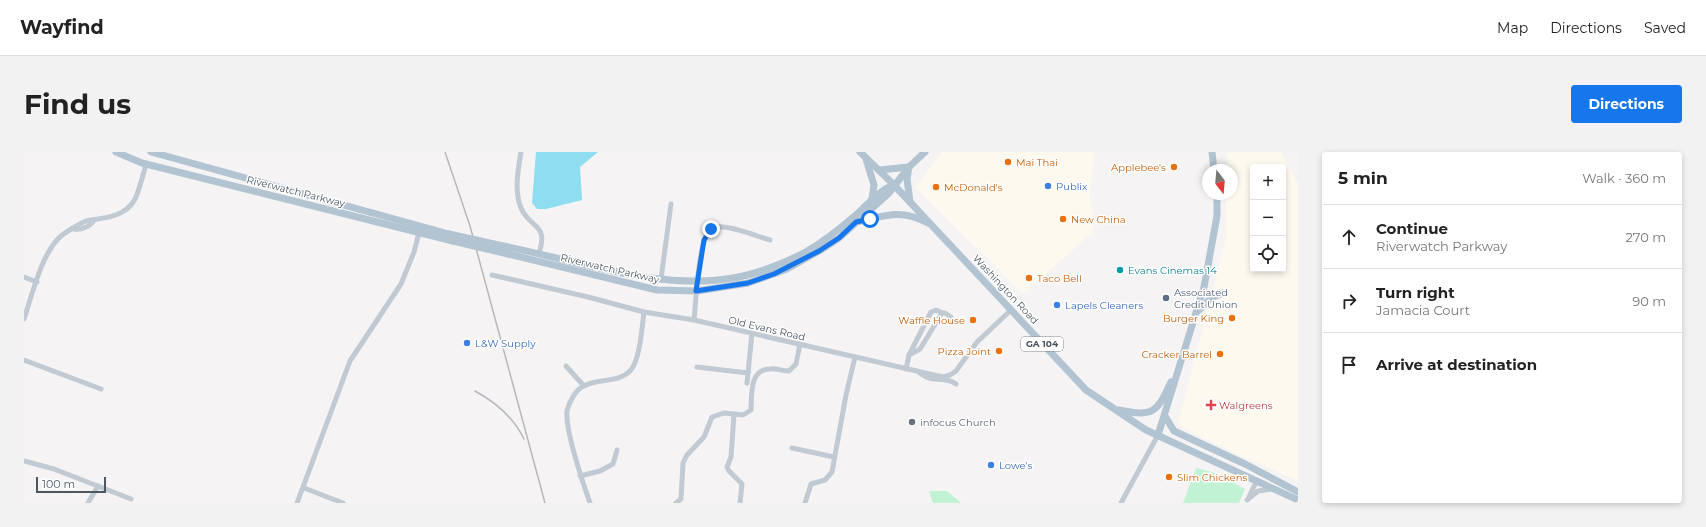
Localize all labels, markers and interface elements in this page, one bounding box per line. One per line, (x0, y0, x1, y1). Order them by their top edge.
text: Wayfind (20, 16, 104, 39)
text: Map (1497, 19, 1528, 37)
text: Directions (1550, 19, 1622, 37)
text: Saved (1644, 19, 1686, 37)
button: Directions (1571, 85, 1682, 123)
text: Find us (24, 87, 131, 121)
place label: Mai Thai (1016, 156, 1058, 169)
marker: Mai Thai (1003, 157, 1013, 167)
place label: Applebee's (1111, 161, 1166, 174)
marker: Applebee's (1169, 162, 1179, 172)
north arrow (1202, 164, 1238, 200)
map controls (1250, 164, 1286, 272)
button: + (1250, 164, 1286, 200)
text: 5 min (1338, 168, 1388, 188)
text: Walk · 360 m (1582, 170, 1666, 186)
street label: Riverwatch Parkway (245, 173, 347, 210)
place label: Publix (1056, 180, 1088, 193)
place label: McDonald's (944, 181, 1003, 194)
marker: Publix (1043, 181, 1053, 191)
marker: McDonald's (931, 182, 941, 192)
button: − (1250, 200, 1286, 236)
route start (861, 210, 879, 228)
place label: New China (1071, 213, 1126, 226)
marker: New China (1058, 214, 1068, 224)
text: Continue (1376, 219, 1448, 238)
route end (702, 220, 720, 238)
icon: ahead (1338, 226, 1360, 248)
text: 270 m (1625, 229, 1666, 245)
button: locate (1250, 236, 1286, 272)
text: Riverwatch Parkway (1376, 238, 1507, 254)
street label: Riverwatch Parkway (559, 251, 661, 286)
street label: Washington Road (970, 252, 1041, 327)
place label: Evans Cinemas 14 (1128, 264, 1217, 277)
marker: Evans Cinemas 14 (1115, 265, 1125, 275)
place label: Taco Bell (1037, 272, 1082, 285)
marker: Taco Bell (1024, 273, 1034, 283)
text: Turn right (1376, 283, 1455, 302)
place label: Associated Credit Union (1174, 286, 1237, 311)
icon: right (1338, 290, 1360, 312)
marker: Associated Credit Union (1161, 293, 1171, 303)
text: 90 m (1632, 293, 1666, 309)
place label: Lapels Cleaners (1065, 299, 1143, 312)
marker: Lapels Cleaners (1052, 300, 1062, 310)
text: Jamacia Court (1376, 302, 1470, 318)
place label: Burger King (1163, 312, 1224, 325)
street label: Old Evans Road (727, 313, 807, 344)
marker: Burger King (1227, 313, 1237, 323)
place label: Waffle House (898, 314, 965, 327)
marker: Waffle House (968, 315, 978, 325)
place label: L&W Supply (475, 337, 536, 350)
road number: GA 104 (1021, 337, 1063, 351)
marker: L&W Supply (462, 338, 472, 348)
place label: Pizza Joint (938, 345, 991, 358)
marker: Pizza Joint (994, 346, 1004, 356)
place label: Cracker Barrel (1141, 348, 1212, 361)
marker: Cracker Barrel (1215, 349, 1225, 359)
icon: arrive (1338, 354, 1360, 376)
text: Arrive at destination (1376, 355, 1537, 374)
place label: Walgreens (1219, 399, 1273, 412)
marker: Walgreens (1206, 400, 1216, 410)
place label: infocus Church (920, 416, 996, 429)
marker: infocus Church (907, 417, 917, 427)
place label: Lowe's (999, 459, 1032, 472)
marker: Lowe's (986, 460, 996, 470)
place label: Slim Chickens (1177, 471, 1247, 484)
marker: Slim Chickens (1164, 472, 1174, 482)
scale bar (36, 475, 106, 494)
text: 100 m (42, 477, 75, 491)

